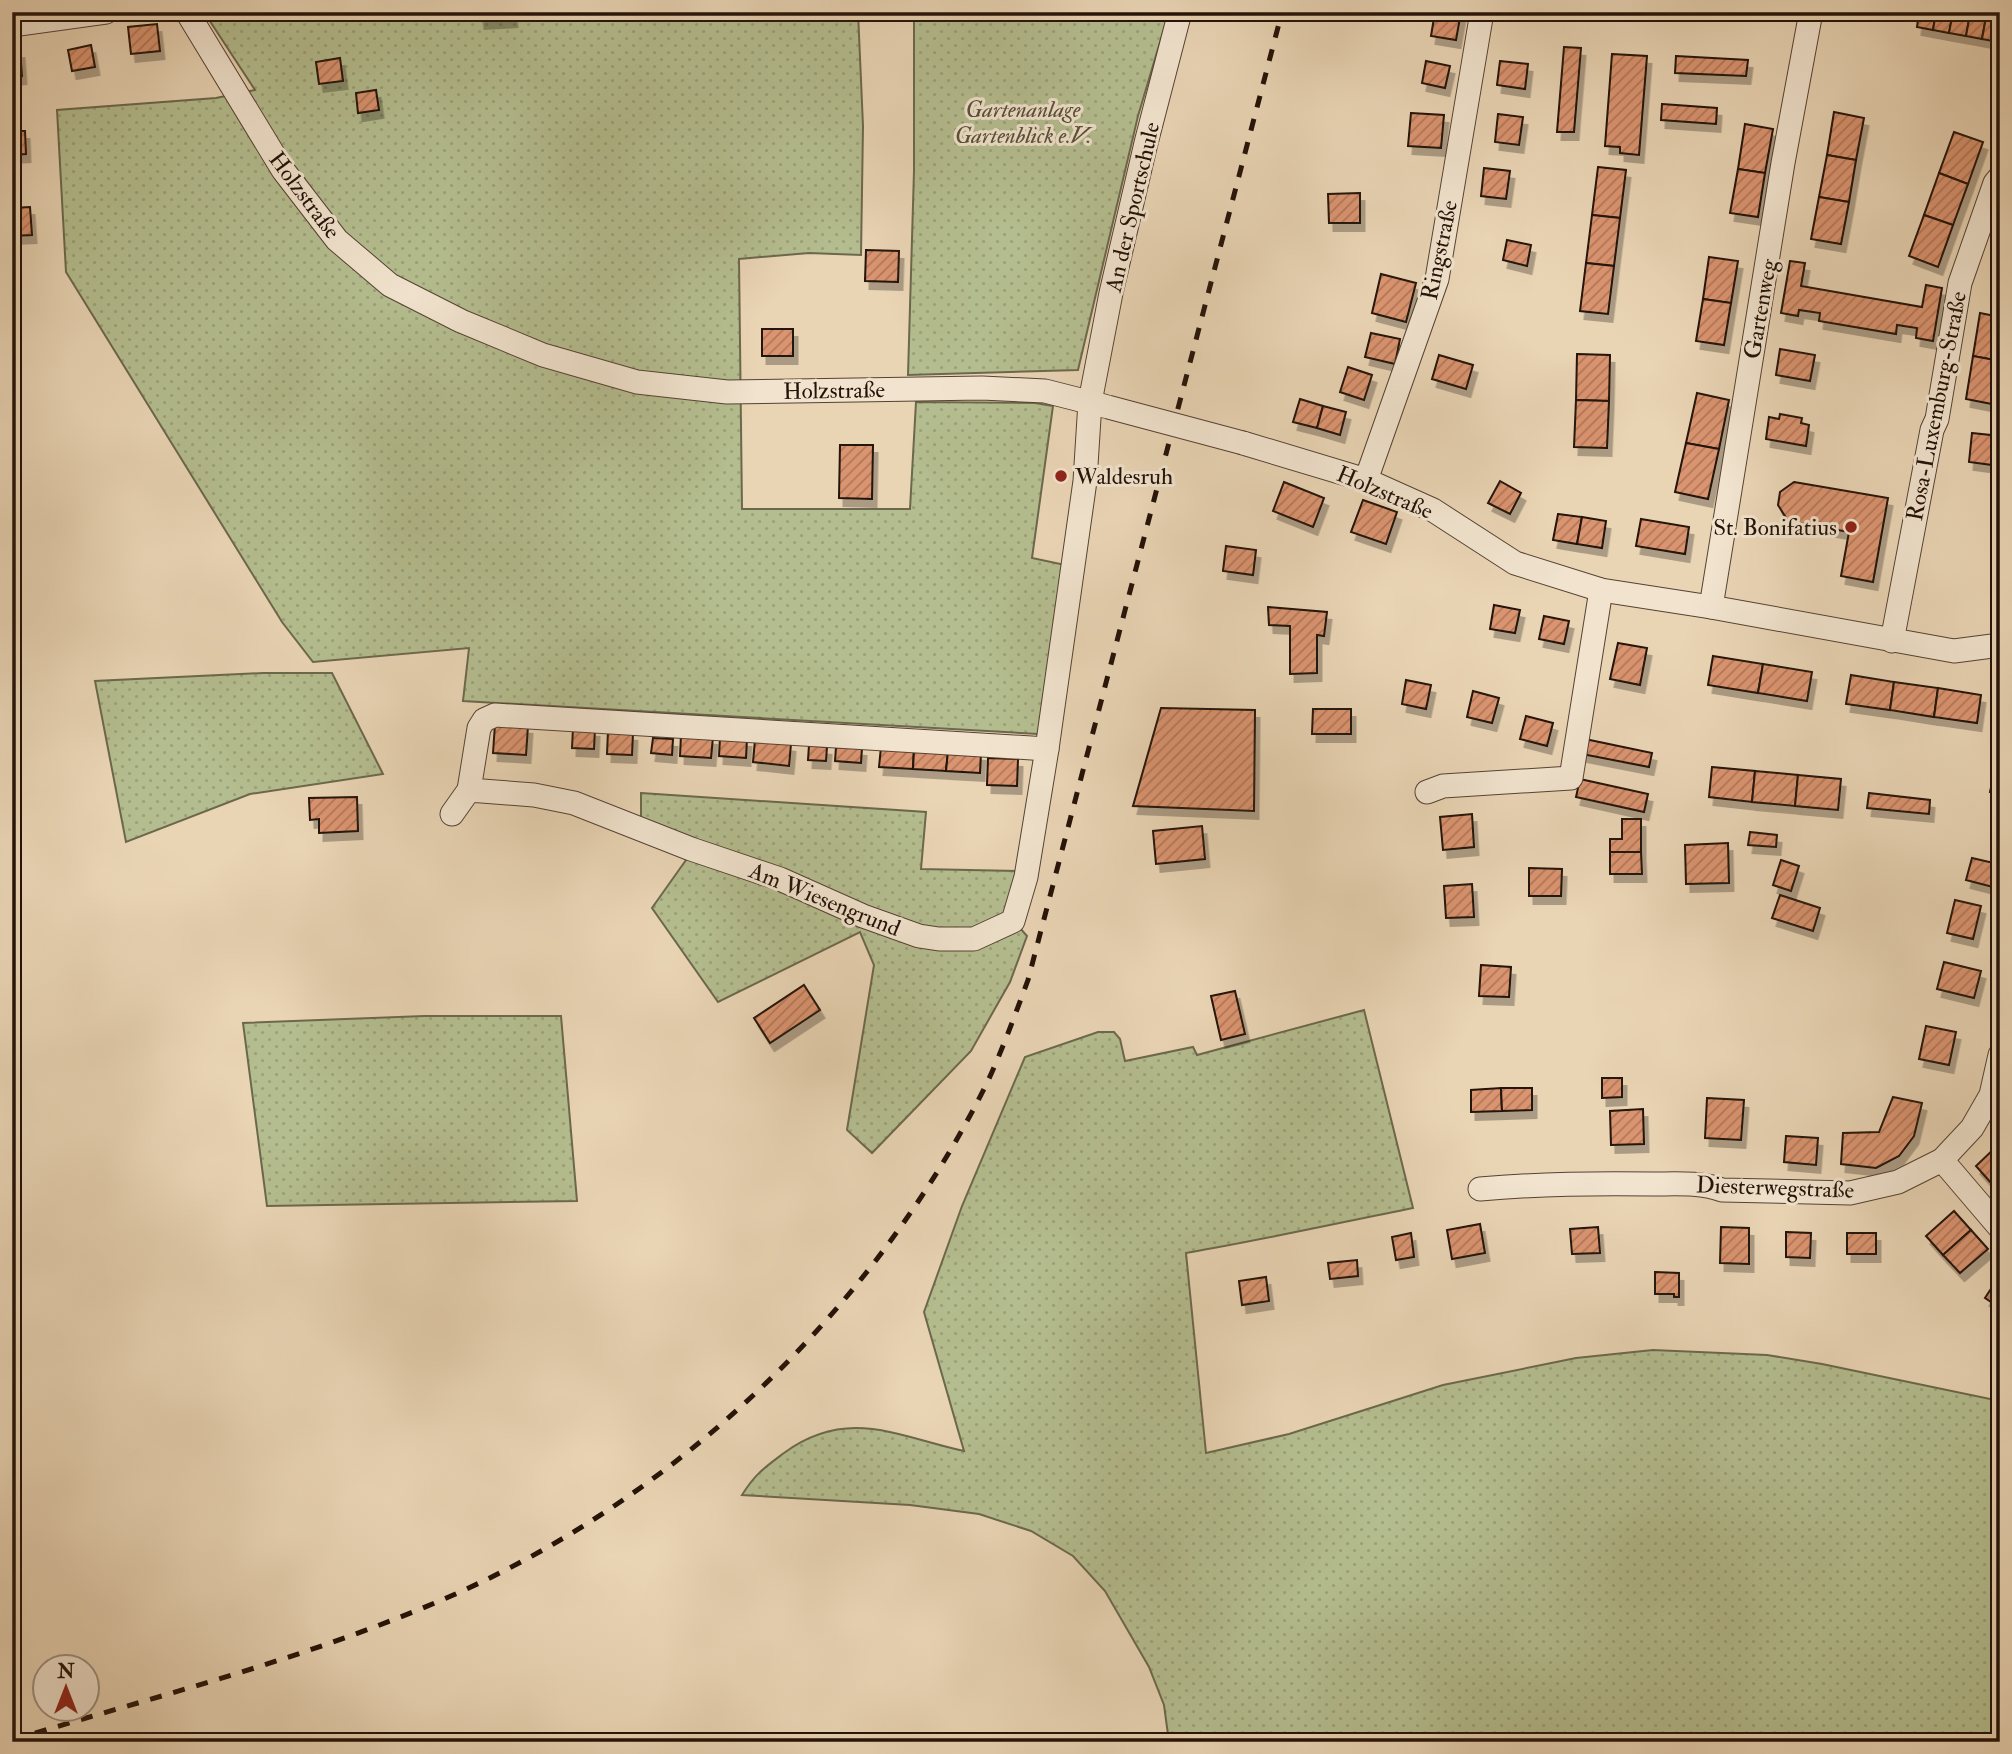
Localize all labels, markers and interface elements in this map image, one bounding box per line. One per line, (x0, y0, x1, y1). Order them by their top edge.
park label: Gartenanlage Gartenblick e.V. (955, 95, 1093, 150)
street label: An der Sportschule (1099, 119, 1167, 296)
street label: Holzstraße (262, 146, 347, 245)
street label: Ringstraße (1415, 197, 1464, 303)
street label: Gartenweg (1737, 256, 1784, 361)
street label: Rosa-Luxemburg-Straße (1900, 288, 1973, 523)
street label: Holzstraße (783, 375, 886, 406)
street label: Holzstraße (1332, 459, 1438, 526)
place label: Waldesruh (1074, 462, 1173, 491)
marker: Waldesruh (1053, 468, 1069, 484)
place label: St. Bonifatius (1713, 513, 1837, 542)
marker: St. Bonifatius (1843, 519, 1859, 535)
street label: Am Wiesengrund (744, 856, 905, 943)
street label: Diesterwegstraße (1695, 1170, 1855, 1205)
north arrow (32, 1652, 102, 1722)
text: N (56, 1660, 75, 1684)

